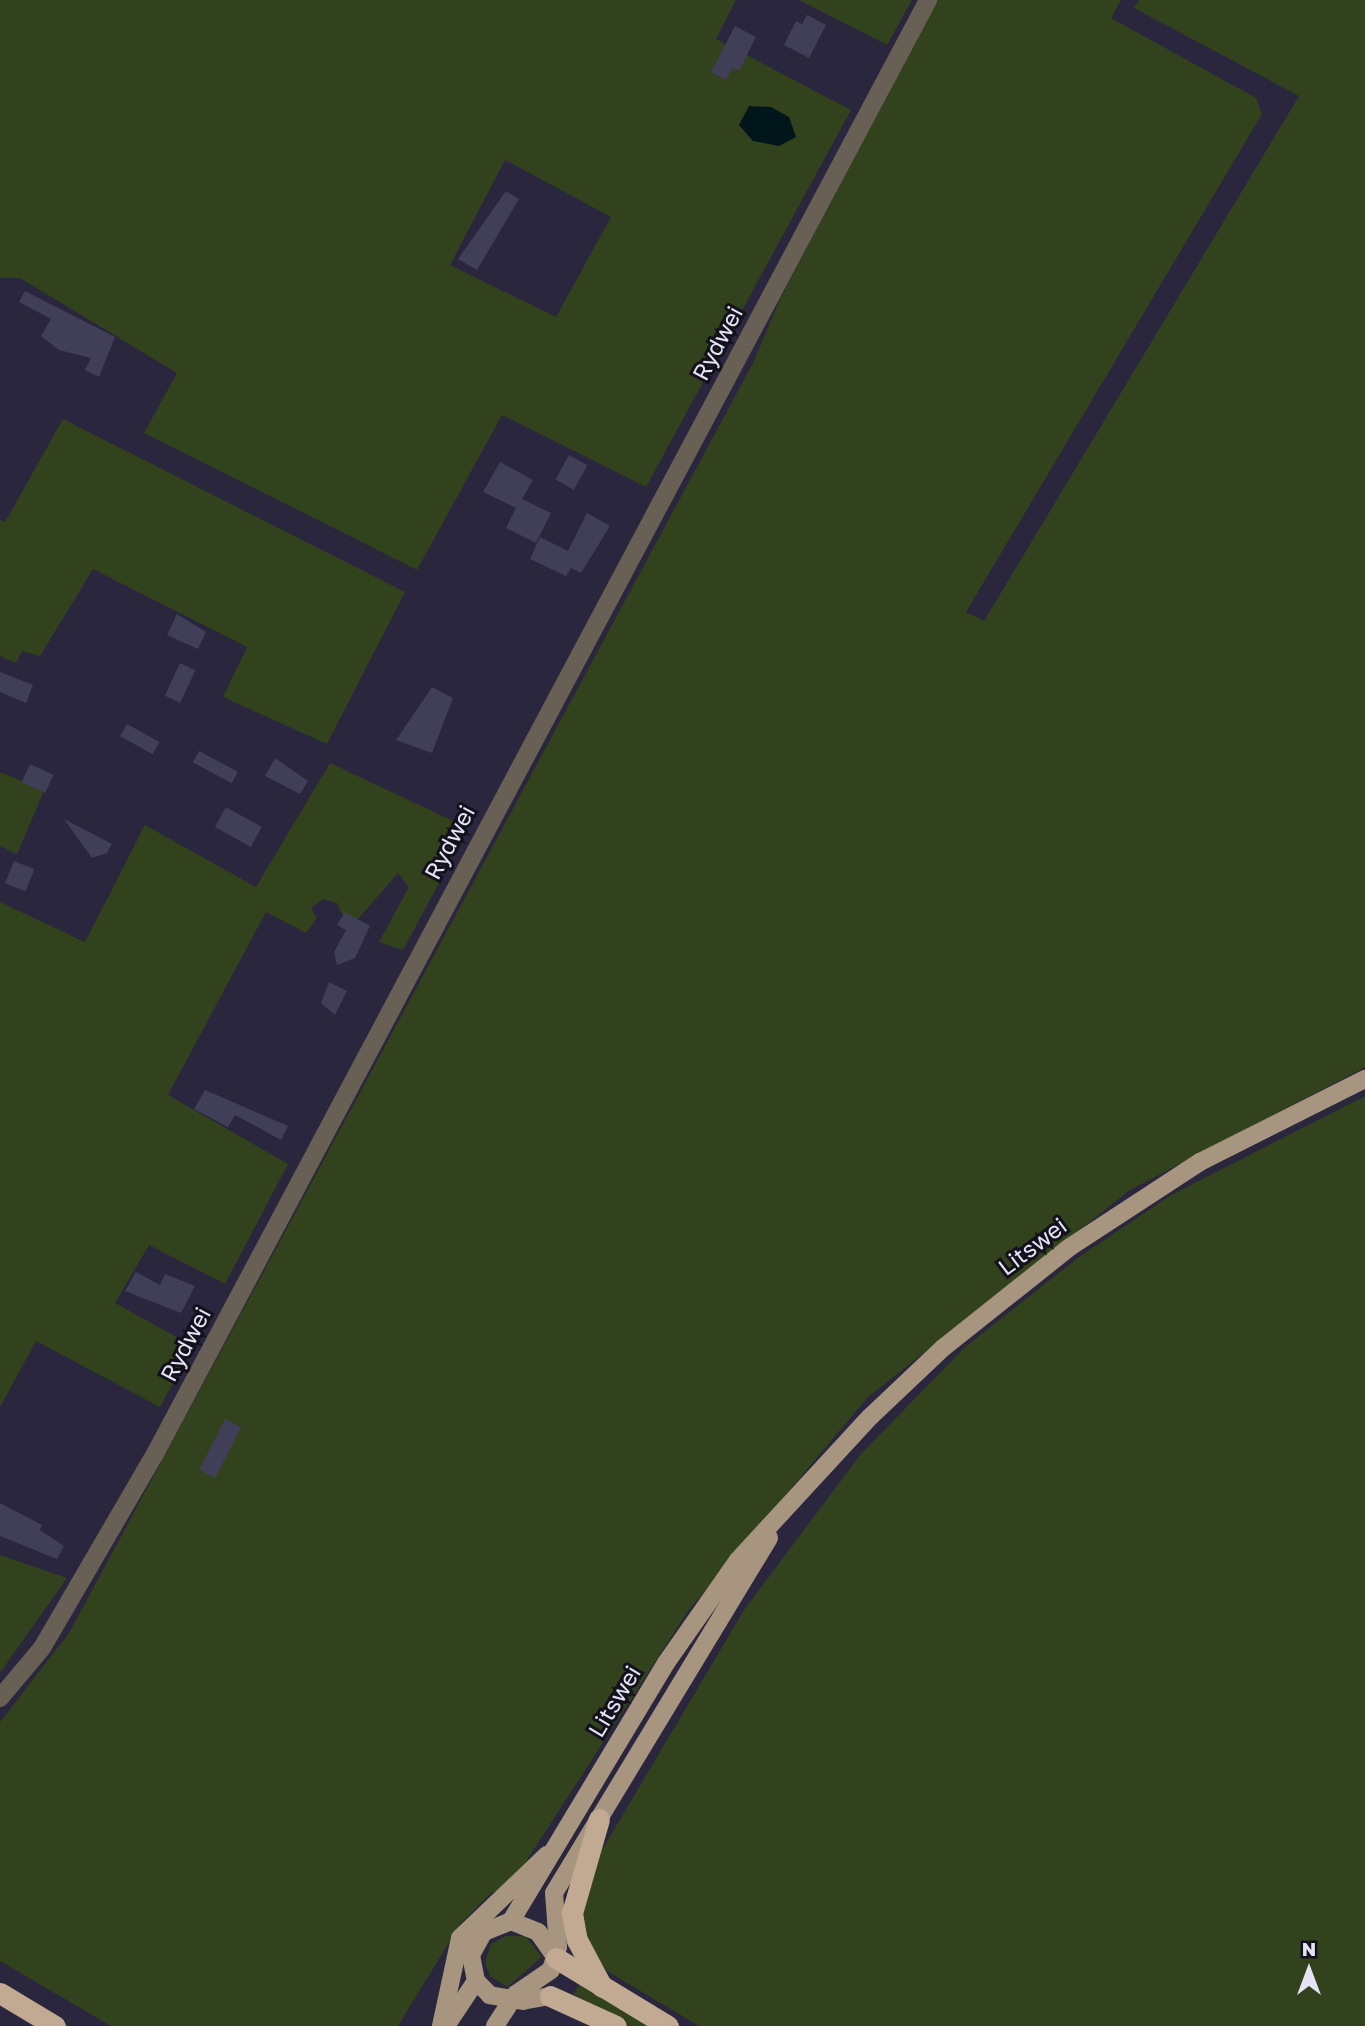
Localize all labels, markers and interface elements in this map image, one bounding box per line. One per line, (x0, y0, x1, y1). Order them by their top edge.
street label: Rydwei (686, 301, 748, 385)
street label: Rydwei (418, 800, 480, 884)
street label: Litswei (992, 1211, 1072, 1281)
street label: Rydwei (154, 1302, 216, 1386)
street label: Litswei (582, 1660, 646, 1742)
north arrow (1274, 1935, 1344, 2005)
text: N (1302, 1937, 1316, 1960)

